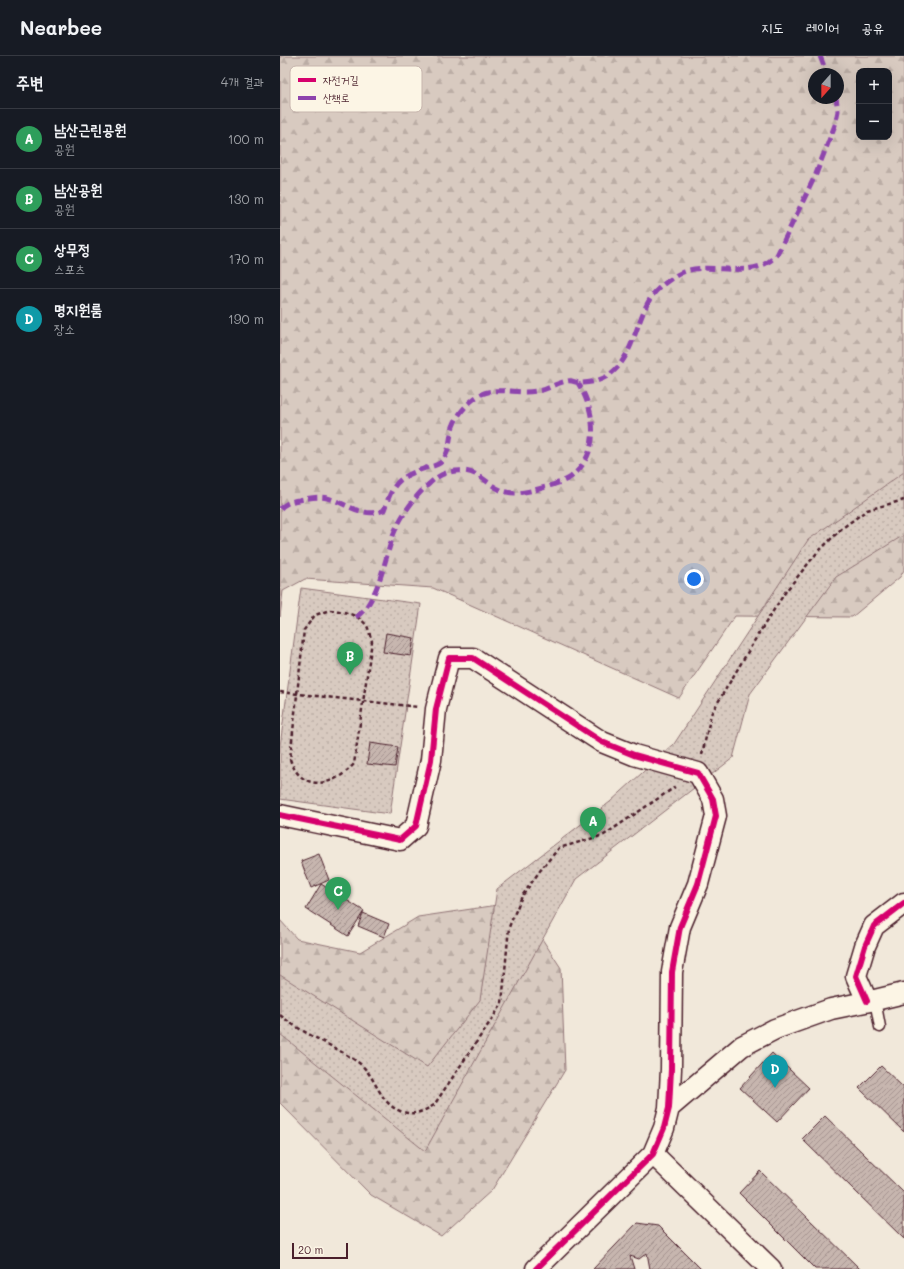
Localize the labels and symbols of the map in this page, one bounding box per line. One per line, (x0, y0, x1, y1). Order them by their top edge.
legend (290, 66, 422, 112)
north arrow (808, 68, 844, 104)
text: 자전거길 (323, 72, 359, 87)
text: 산책로 (323, 90, 350, 105)
your location (684, 569, 704, 589)
pin: B (337, 642, 363, 675)
pin: A (580, 807, 606, 840)
pin: C (325, 877, 351, 910)
pin: D (762, 1055, 788, 1088)
scale bar (292, 1241, 348, 1260)

